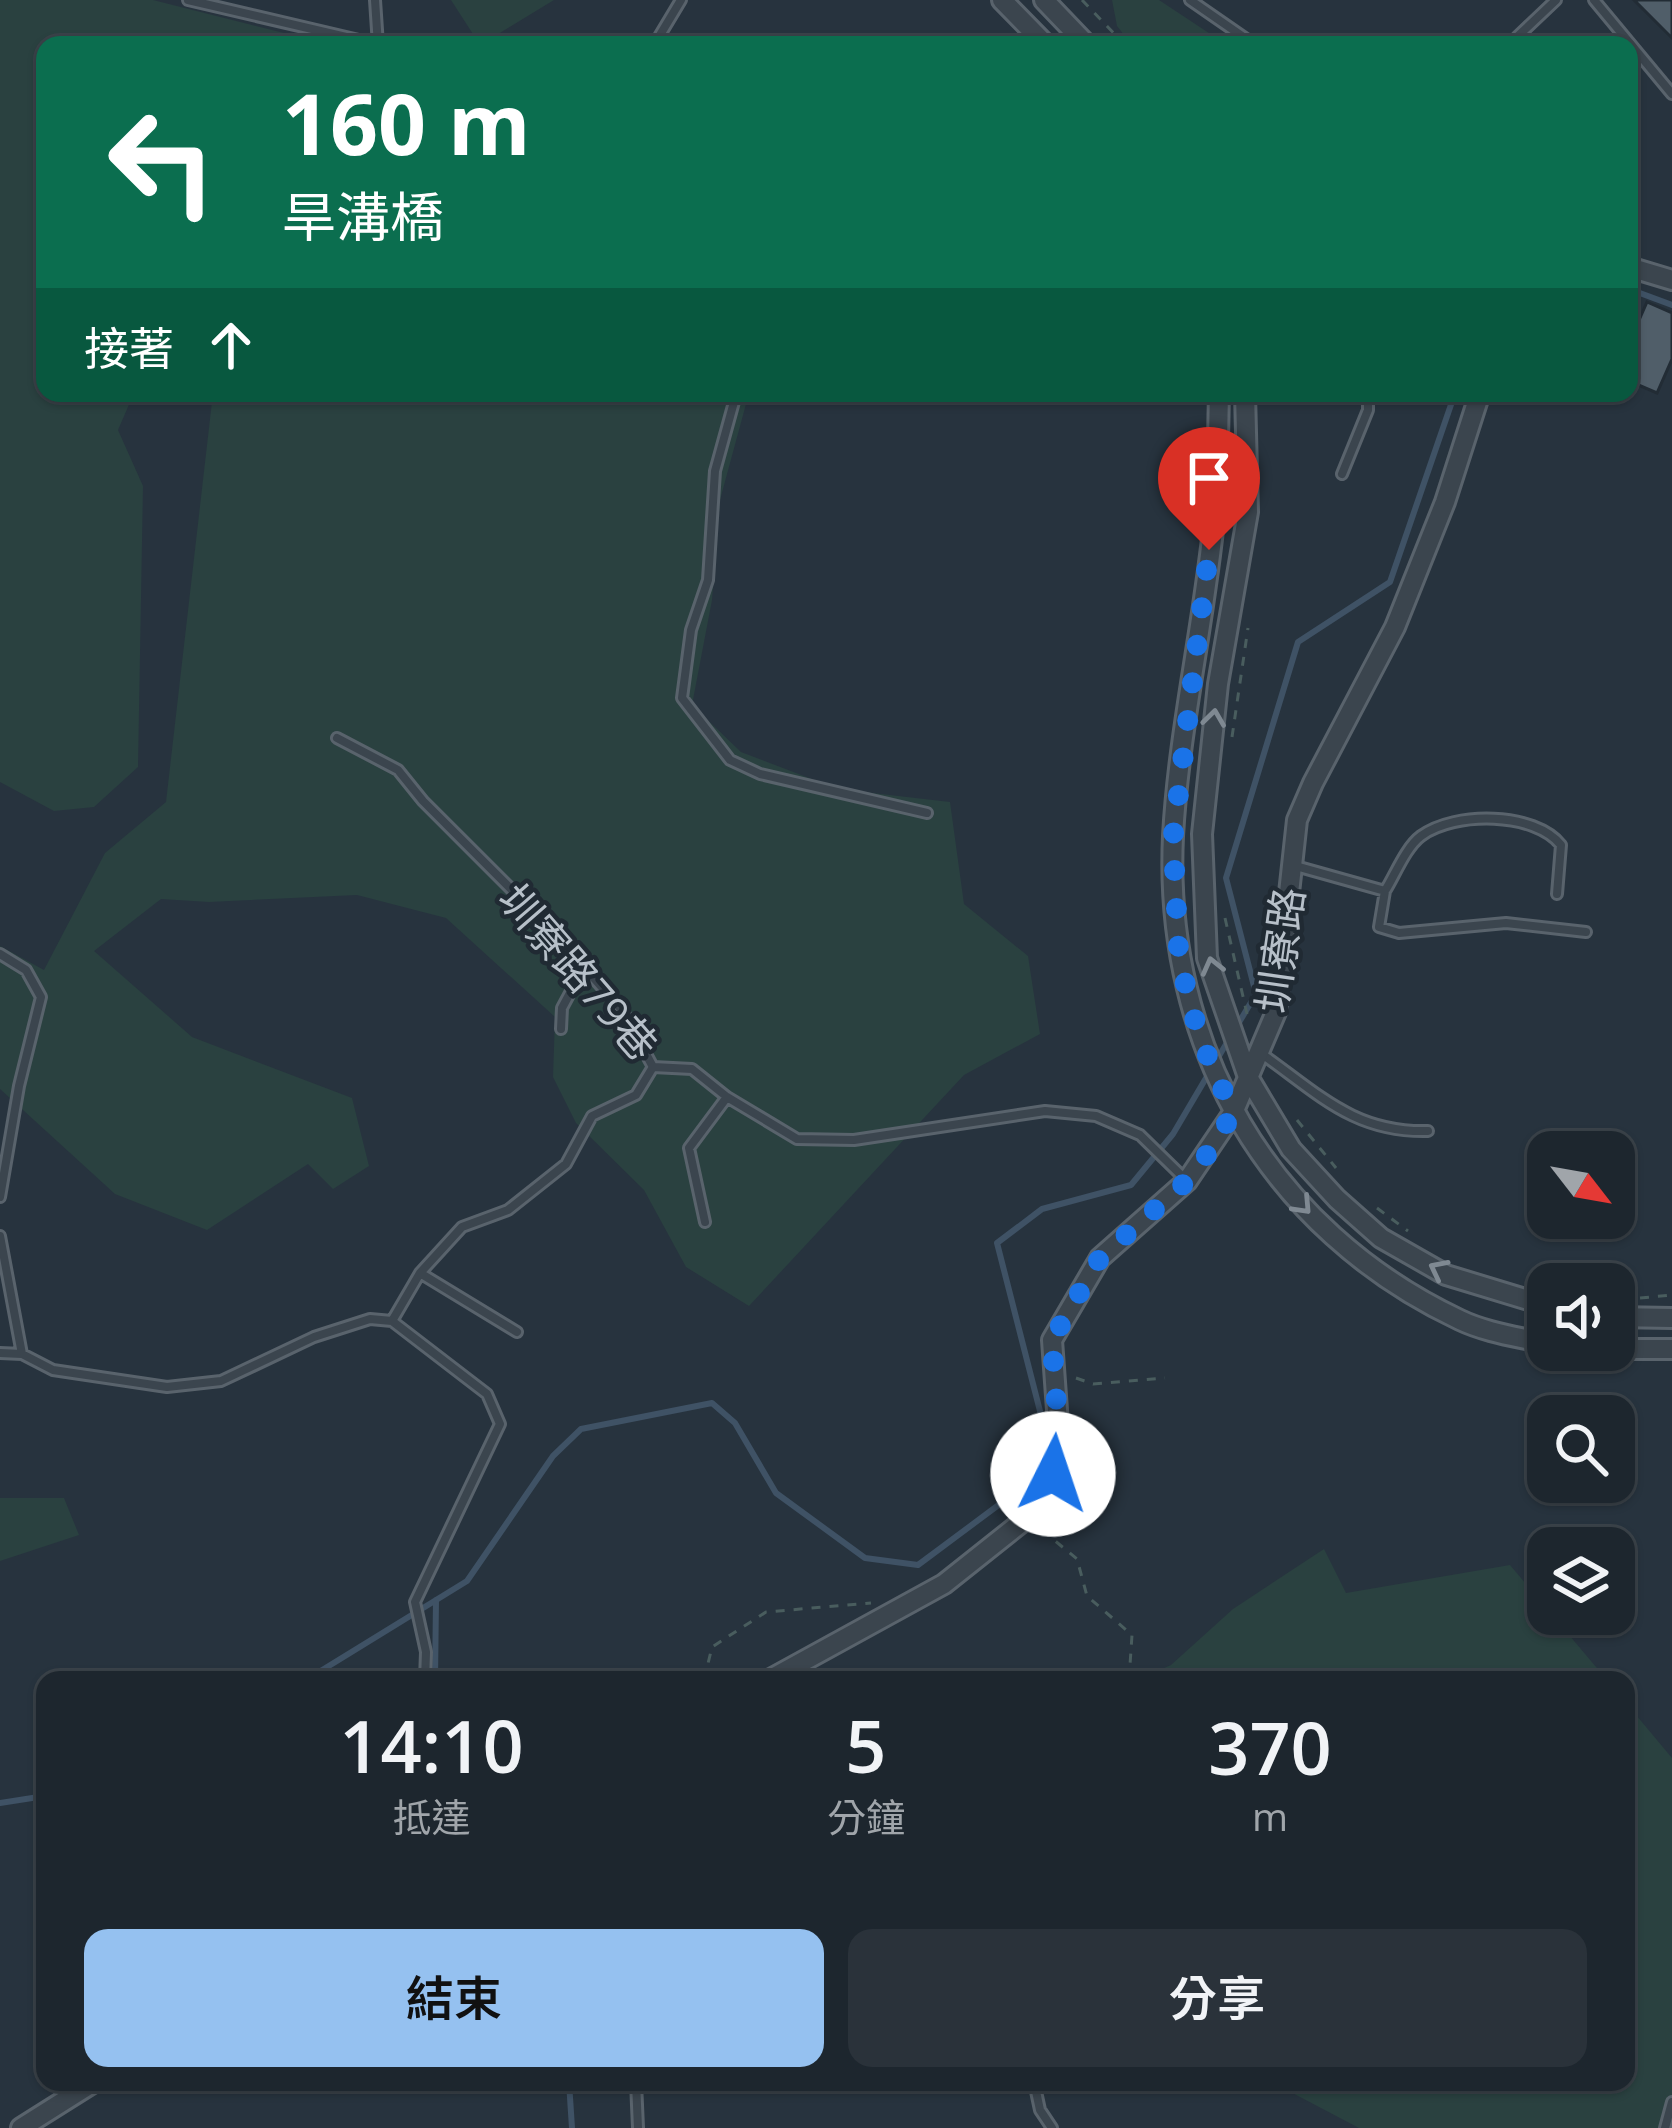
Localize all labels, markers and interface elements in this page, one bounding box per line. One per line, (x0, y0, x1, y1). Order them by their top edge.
text: 160 m (282, 65, 530, 180)
icon: left (84, 84, 240, 240)
text: 旱溝橋 (282, 179, 444, 253)
icon: ahead (198, 312, 264, 378)
text: 接著 (84, 317, 174, 378)
pin (1158, 427, 1260, 550)
icon: arrive (1176, 445, 1242, 511)
one-way arrow (1200, 708, 1226, 728)
street label: 圳寮路79巷 (487, 871, 671, 1071)
street label: 圳寮路 (1242, 884, 1316, 1016)
one-way arrow (1201, 956, 1226, 977)
north arrow (1527, 1131, 1635, 1239)
map controls (1527, 1131, 1635, 1635)
one-way arrow (1288, 1193, 1310, 1214)
one-way arrow (1428, 1261, 1450, 1284)
button: sound (1527, 1263, 1635, 1371)
button: search (1527, 1395, 1635, 1503)
position arrow (990, 1411, 1116, 1537)
button: layers (1527, 1527, 1635, 1635)
text: 14:10 (339, 1696, 524, 1794)
text: 5 (845, 1696, 887, 1794)
text: 370 (1208, 1698, 1332, 1796)
text: m (1252, 1789, 1288, 1842)
text: 抵達 (392, 1790, 470, 1843)
text: 分鐘 (827, 1790, 905, 1843)
button: 結束 (84, 1929, 824, 2067)
button: 分享 (848, 1929, 1587, 2067)

